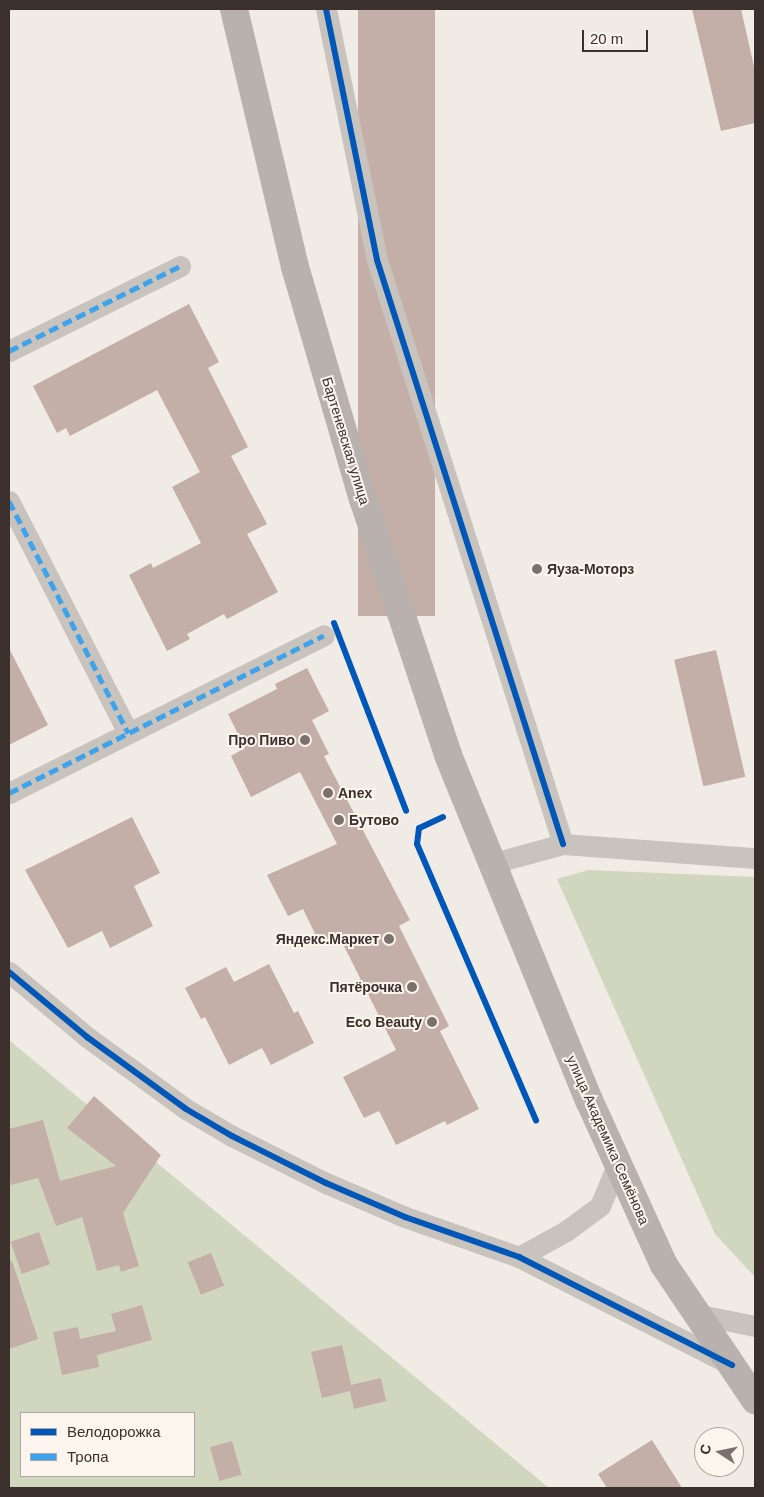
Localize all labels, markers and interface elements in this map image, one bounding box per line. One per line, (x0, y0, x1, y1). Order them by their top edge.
scale bar (584, 20, 650, 52)
text: 20 m (590, 30, 623, 47)
street label: Бартеневская улица (319, 375, 373, 507)
place label: Яуза-Моторз (547, 561, 634, 577)
marker: Яуза-Моторз (531, 563, 543, 575)
place label: Про Пиво (228, 732, 295, 748)
marker: Про Пиво (299, 734, 311, 746)
place label: Anex (338, 785, 372, 801)
marker: Anex (322, 787, 334, 799)
place label: Бутово (349, 812, 399, 828)
marker: Бутово (333, 814, 345, 826)
place label: Яндекс.Маркет (276, 931, 379, 947)
marker: Яндекс.Маркет (383, 933, 395, 945)
place label: Пятёрочка (329, 979, 402, 995)
marker: Пятёрочка (406, 981, 418, 993)
place label: Eco Beauty (346, 1014, 422, 1030)
marker: Eco Beauty (426, 1016, 438, 1028)
street label: улица Академика Семёнова (563, 1053, 653, 1227)
legend (20, 1412, 195, 1477)
text: Велодорожка (67, 1423, 161, 1440)
north arrow (694, 1427, 744, 1477)
text: С (696, 1443, 714, 1456)
text: Тропа (67, 1448, 108, 1465)

